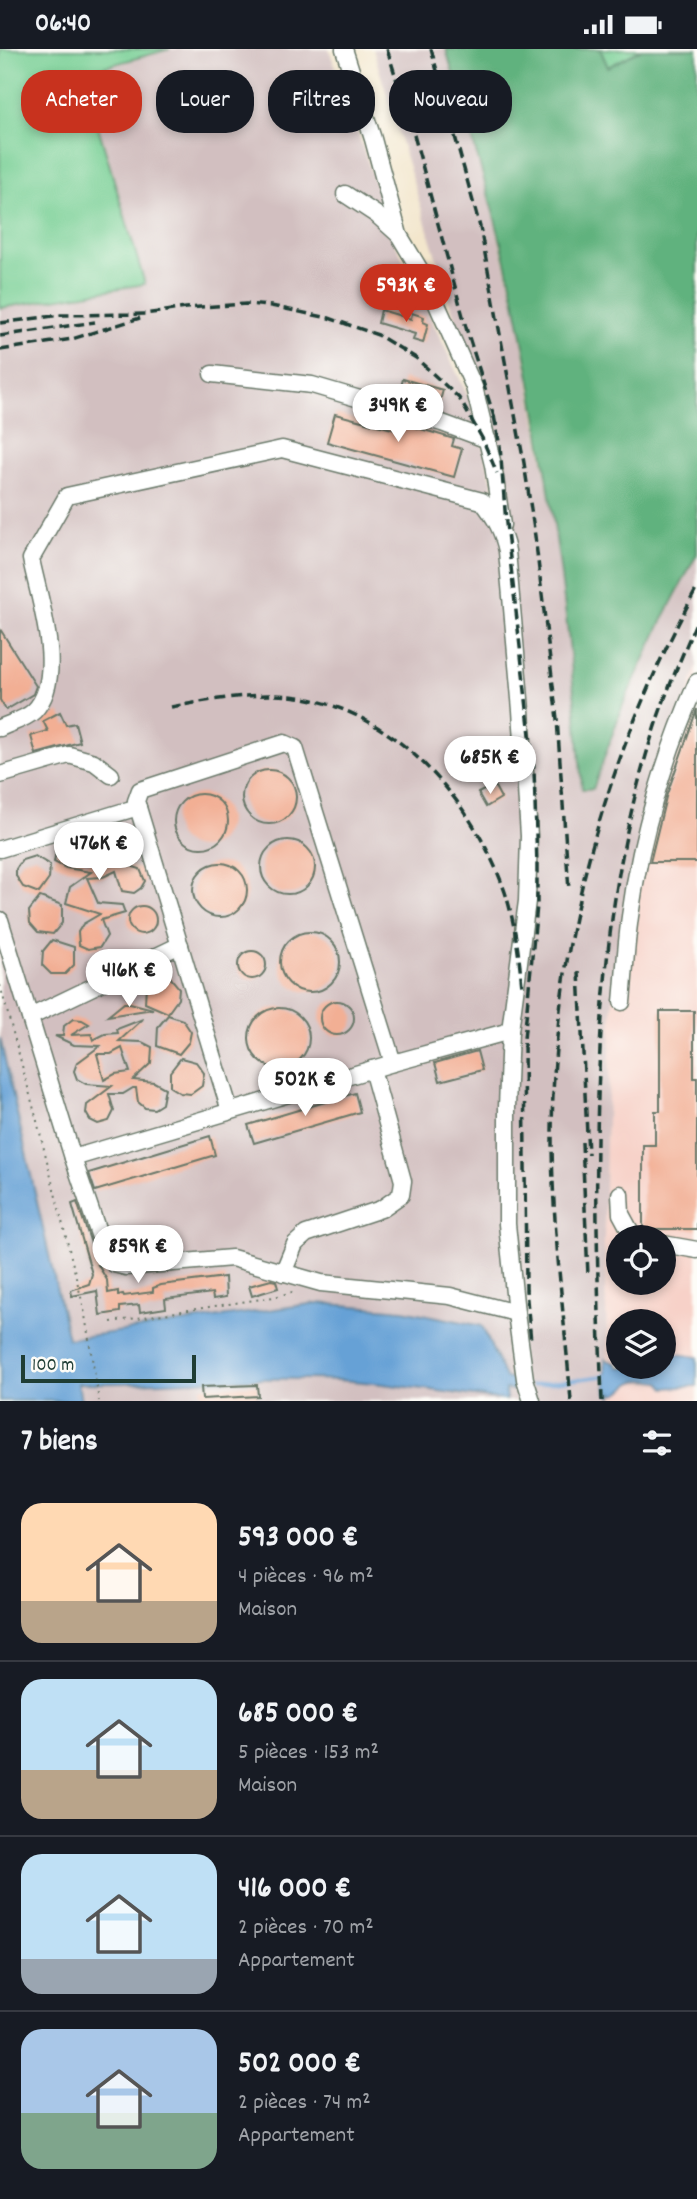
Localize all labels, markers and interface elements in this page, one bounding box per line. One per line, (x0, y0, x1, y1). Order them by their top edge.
text: 06:40 (35, 6, 91, 43)
chip: Acheter (21, 70, 142, 133)
chip: Louer (156, 70, 254, 133)
chip: Filtres (268, 70, 375, 133)
chip: Nouveau (389, 70, 512, 133)
pin: 593K € (349, 265, 463, 324)
text: 593K € (376, 270, 436, 303)
pin: 349K € (341, 385, 455, 444)
text: 349K € (368, 390, 428, 423)
pin: 685K € (433, 737, 547, 796)
text: 685K € (460, 742, 520, 775)
pin: 476K € (42, 823, 156, 882)
text: 476K € (70, 828, 128, 861)
pin: 416K € (72, 949, 186, 1009)
text: 416K € (102, 955, 156, 988)
pin: 502K € (248, 1059, 362, 1118)
text: 502K € (274, 1064, 336, 1097)
pin: 859K € (81, 1225, 195, 1285)
map controls (606, 1225, 676, 1379)
button: locate (606, 1225, 676, 1295)
text: 859K € (108, 1231, 168, 1264)
button: layers (606, 1309, 676, 1379)
scale bar (21, 1352, 196, 1384)
text: 100 m (32, 1353, 74, 1380)
text: 7 biens (21, 1422, 98, 1465)
icon: filters (638, 1424, 676, 1462)
text: 593 000 € (238, 1518, 358, 1561)
icon: home (77, 1531, 161, 1615)
text: 4 pièces · 96 m² (238, 1561, 374, 1594)
text: Maison (238, 1594, 297, 1627)
text: 685 000 € (238, 1694, 358, 1737)
icon: home (77, 1707, 161, 1791)
text: 5 pièces · 153 m² (238, 1737, 379, 1770)
text: Maison (238, 1770, 297, 1803)
text: 416 000 € (238, 1869, 351, 1912)
icon: home (77, 1882, 161, 1966)
text: 2 pièces · 70 m² (238, 1912, 374, 1945)
text: Appartement (238, 1945, 355, 1978)
text: 502 000 € (238, 2044, 361, 2087)
icon: home (77, 2057, 161, 2141)
text: 2 pièces · 74 m² (238, 2087, 371, 2120)
text: Appartement (238, 2120, 355, 2153)

